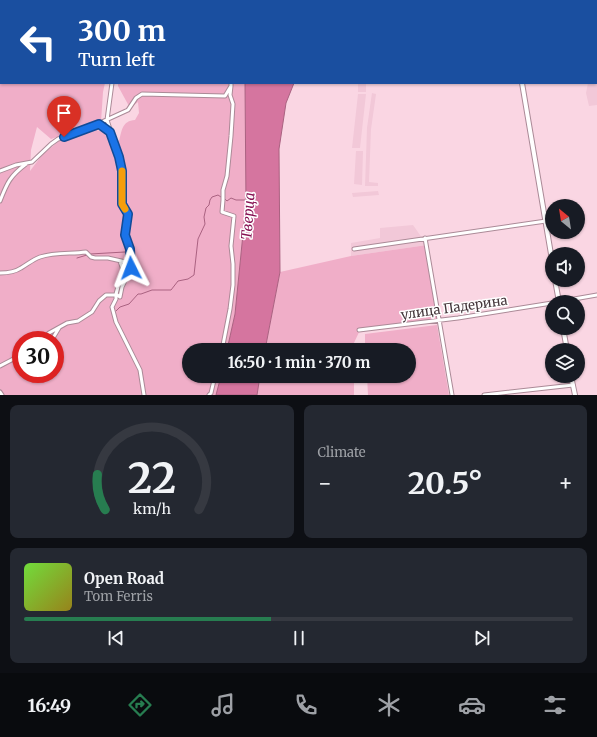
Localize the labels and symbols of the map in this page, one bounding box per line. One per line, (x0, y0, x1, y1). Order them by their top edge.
pin (47, 96, 81, 137)
water label: Тверца (237, 192, 259, 240)
north arrow (545, 199, 585, 239)
position arrow (110, 247, 152, 289)
street label: улица Падерина (400, 292, 509, 323)
speed limit sign: 30 (12, 331, 64, 383)

